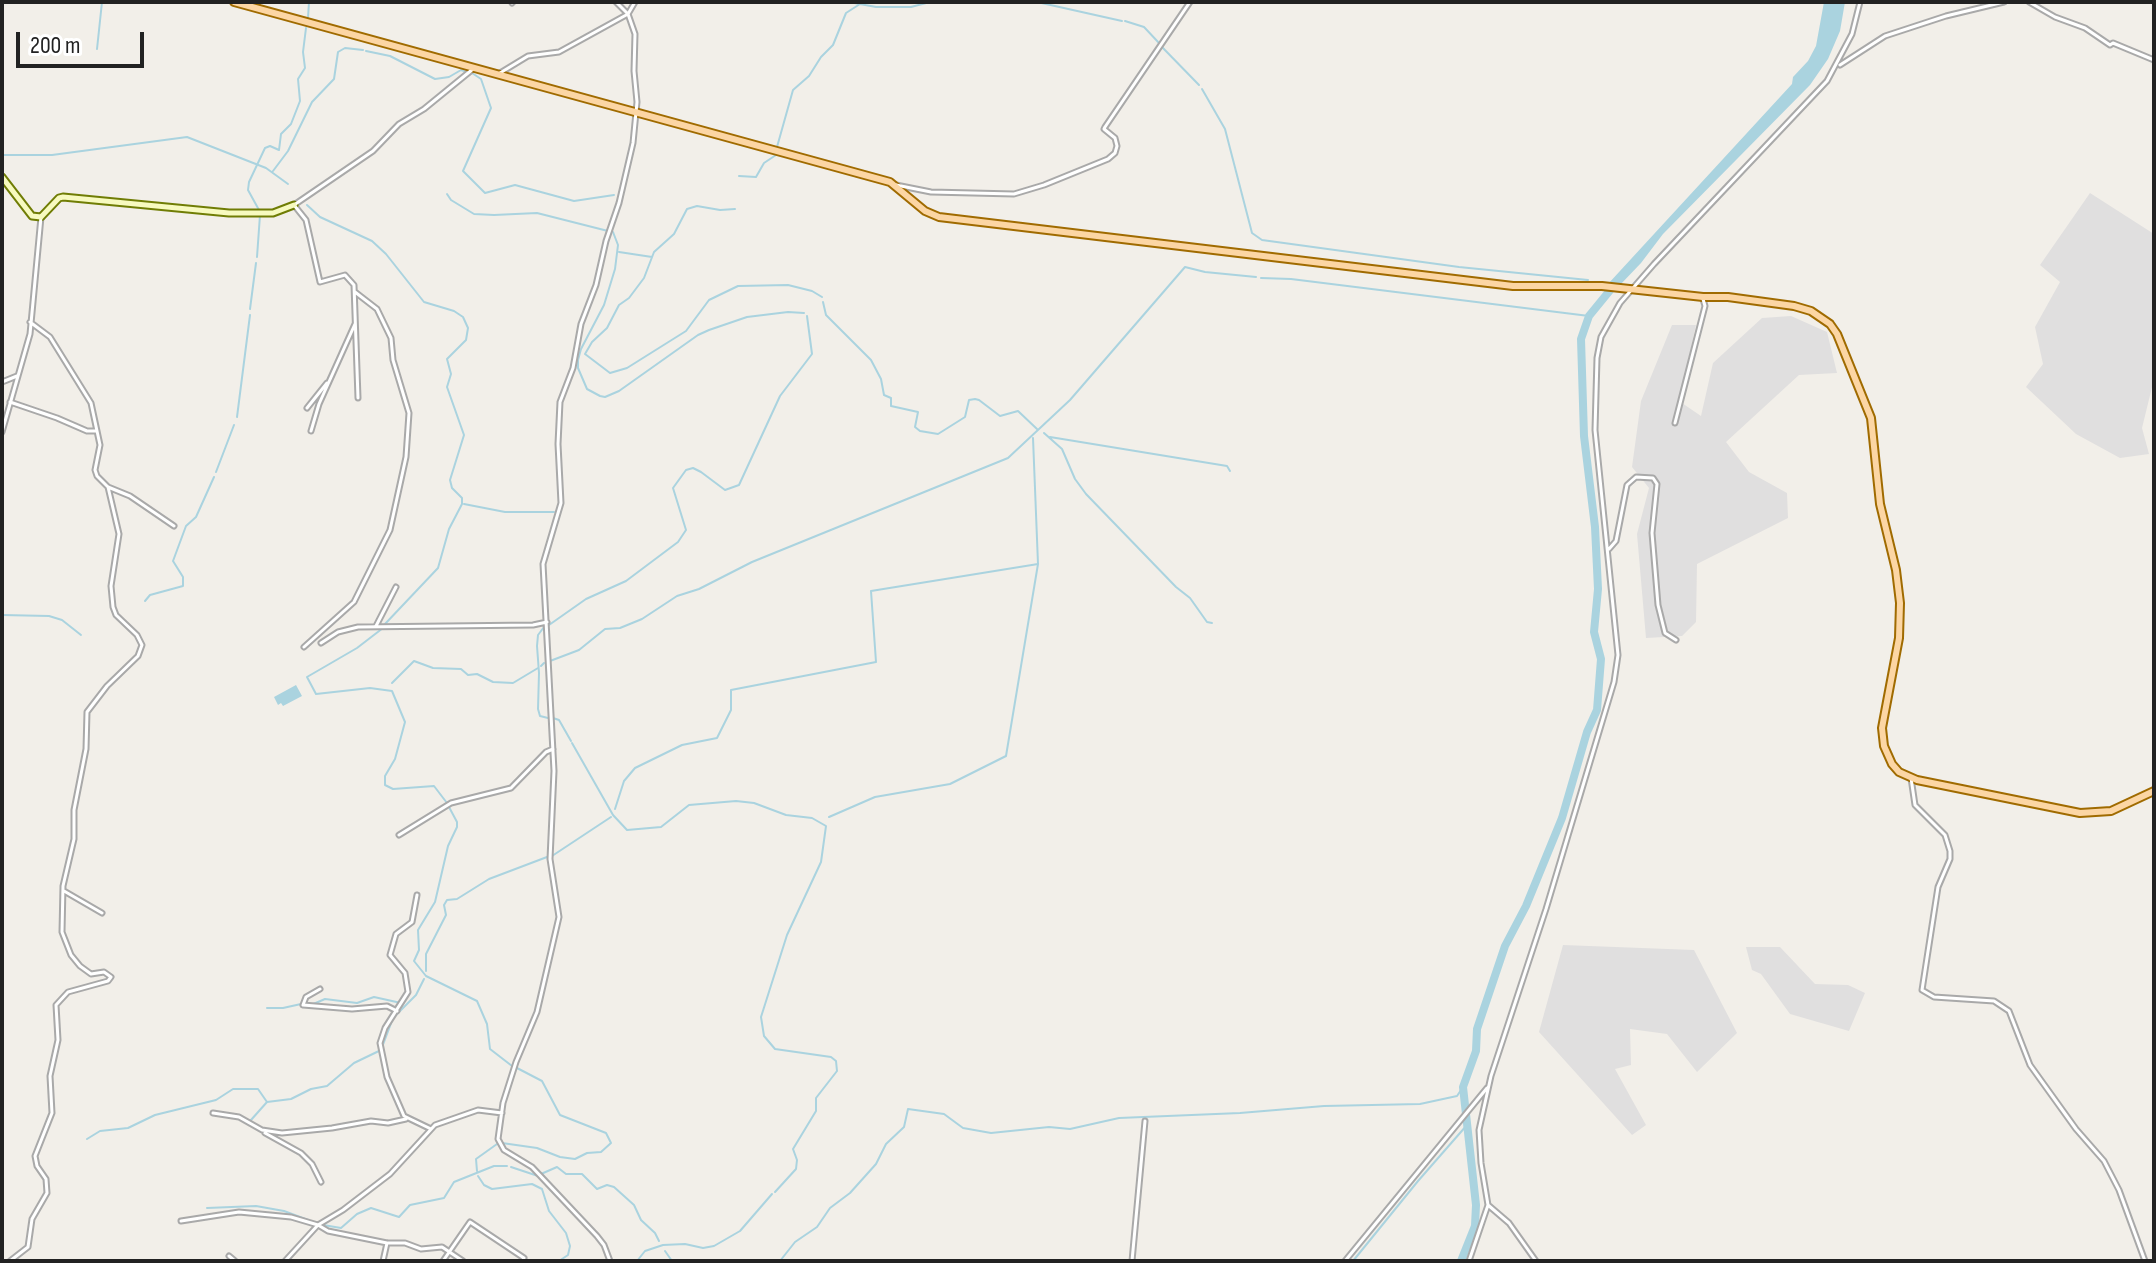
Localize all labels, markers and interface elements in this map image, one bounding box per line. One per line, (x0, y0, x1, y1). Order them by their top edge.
scale bar (20, 16, 148, 66)
text: 200 m (30, 31, 81, 60)

